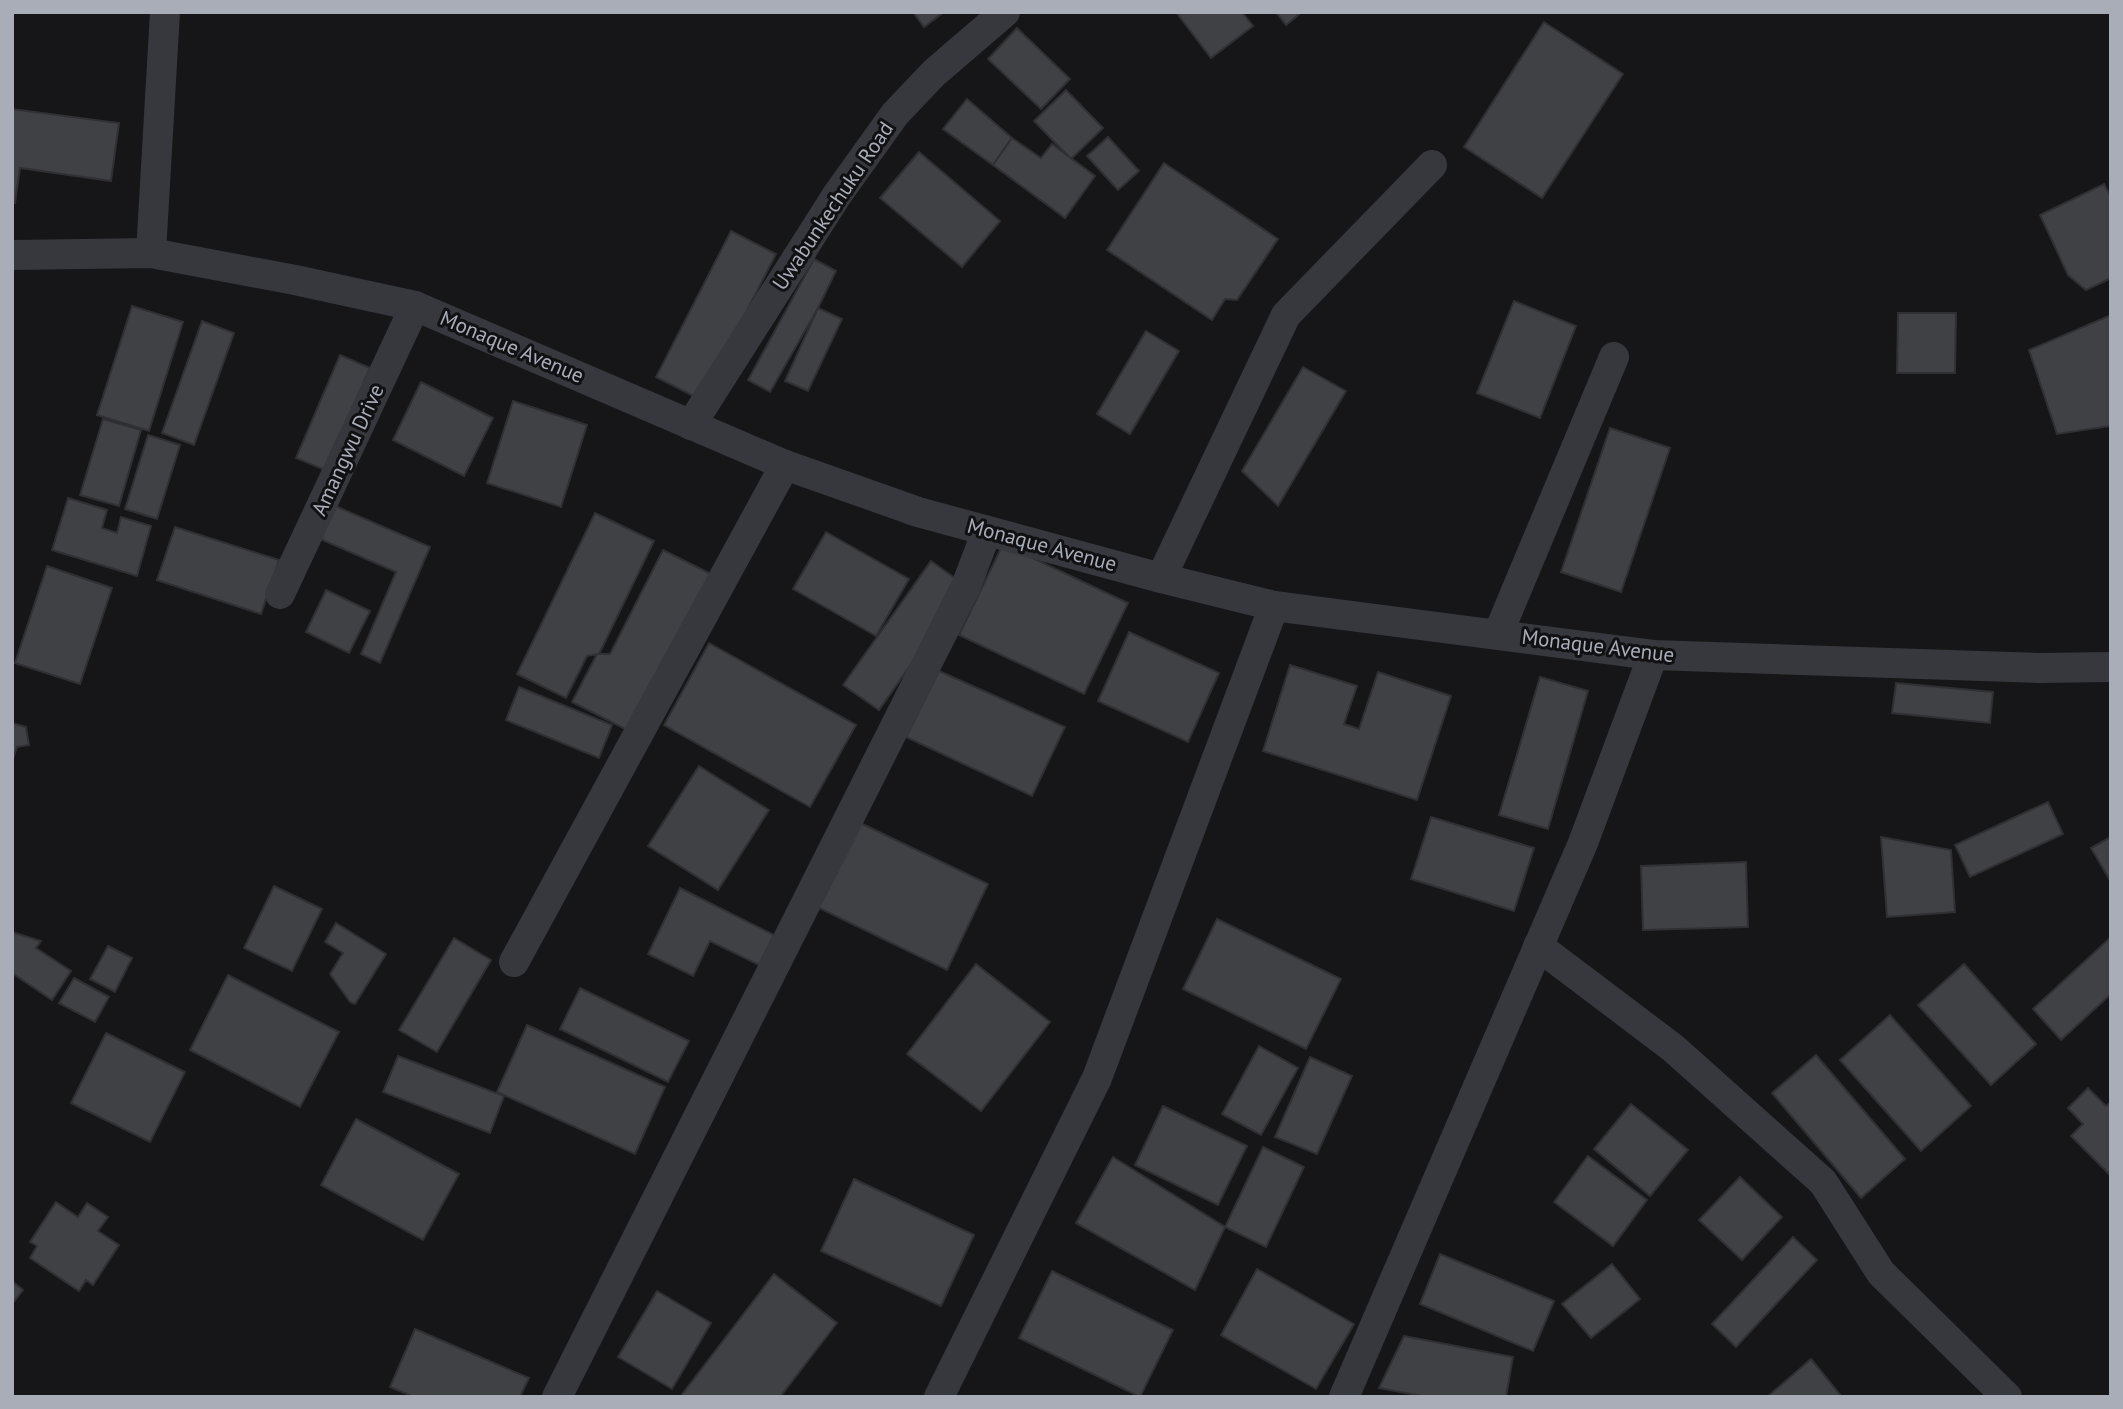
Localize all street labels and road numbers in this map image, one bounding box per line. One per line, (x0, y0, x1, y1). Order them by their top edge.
street label: Uwabunkechuku Road (766, 116, 899, 295)
street label: Monaque Avenue (436, 304, 588, 389)
street label: Amangwu Drive (305, 380, 390, 520)
street label: Monaque Avenue (964, 512, 1120, 577)
street label: Monaque Avenue (1520, 623, 1676, 668)

